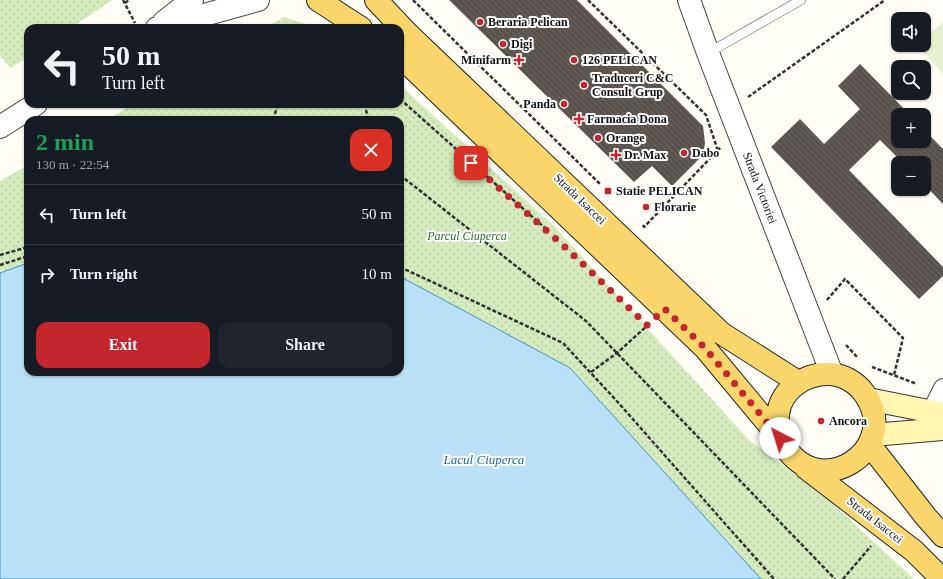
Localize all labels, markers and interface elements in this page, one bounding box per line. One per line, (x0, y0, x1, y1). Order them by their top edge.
map controls (891, 12, 931, 196)
button: sound (891, 12, 931, 52)
place label: Beraria Pelican (488, 15, 568, 29)
marker: Beraria Pelican (475, 17, 485, 27)
place label: Digi (511, 37, 533, 51)
marker: Digi (498, 39, 508, 49)
icon: left (36, 40, 88, 92)
text: 50 m (102, 40, 160, 71)
place label: Minifarm (461, 53, 511, 67)
place label: 126 PELICAN (582, 53, 657, 67)
marker: Minifarm (514, 55, 524, 65)
marker: 126 PELICAN (569, 55, 579, 65)
button: search (891, 60, 931, 100)
place label: Traduceri C&C Consult Grup (592, 71, 673, 99)
text: Turn left (102, 73, 165, 93)
marker: Traduceri C&C Consult Grup (579, 80, 589, 90)
place label: Panda (523, 97, 556, 111)
marker: Panda (559, 99, 569, 109)
button: + (891, 108, 931, 148)
place label: Farmacia Dona (587, 112, 667, 126)
marker: Farmacia Dona (574, 114, 584, 124)
text: 2 min (36, 129, 94, 155)
button: close (350, 129, 392, 171)
place label: Orange (606, 131, 645, 145)
marker: Orange (593, 133, 603, 143)
pin (454, 146, 488, 180)
place label: Dabo (692, 146, 719, 160)
place label: Dr. Max (624, 148, 666, 162)
marker: Dabo (679, 148, 689, 158)
marker: Dr. Max (611, 150, 621, 160)
street label: Strada Victoriei (740, 150, 780, 226)
icon: arrive (460, 152, 482, 174)
button: − (891, 156, 931, 196)
text: 130 m · 22:54 (36, 157, 109, 172)
street label: Strada Isaccei (551, 171, 609, 228)
place label: Statie PELICAN (616, 184, 703, 198)
marker: Statie PELICAN (603, 186, 613, 196)
place label: Florarie (654, 200, 697, 214)
marker: Florarie (641, 202, 651, 212)
icon: left (36, 204, 58, 226)
text: Turn left (70, 206, 127, 222)
text: 50 m (362, 206, 392, 222)
park label: Parcul Ciuperca (426, 229, 507, 243)
icon: right (36, 264, 58, 286)
text: Turn right (70, 266, 137, 282)
text: 10 m (362, 266, 392, 282)
button: Exit (36, 322, 210, 368)
button: Share (218, 322, 392, 368)
place label: Ancora (829, 414, 867, 428)
marker: Ancora (816, 416, 826, 426)
position arrow (759, 417, 801, 459)
water label: Lacul Ciuperca (443, 452, 525, 467)
street label: Strada Isaccei (844, 494, 906, 547)

